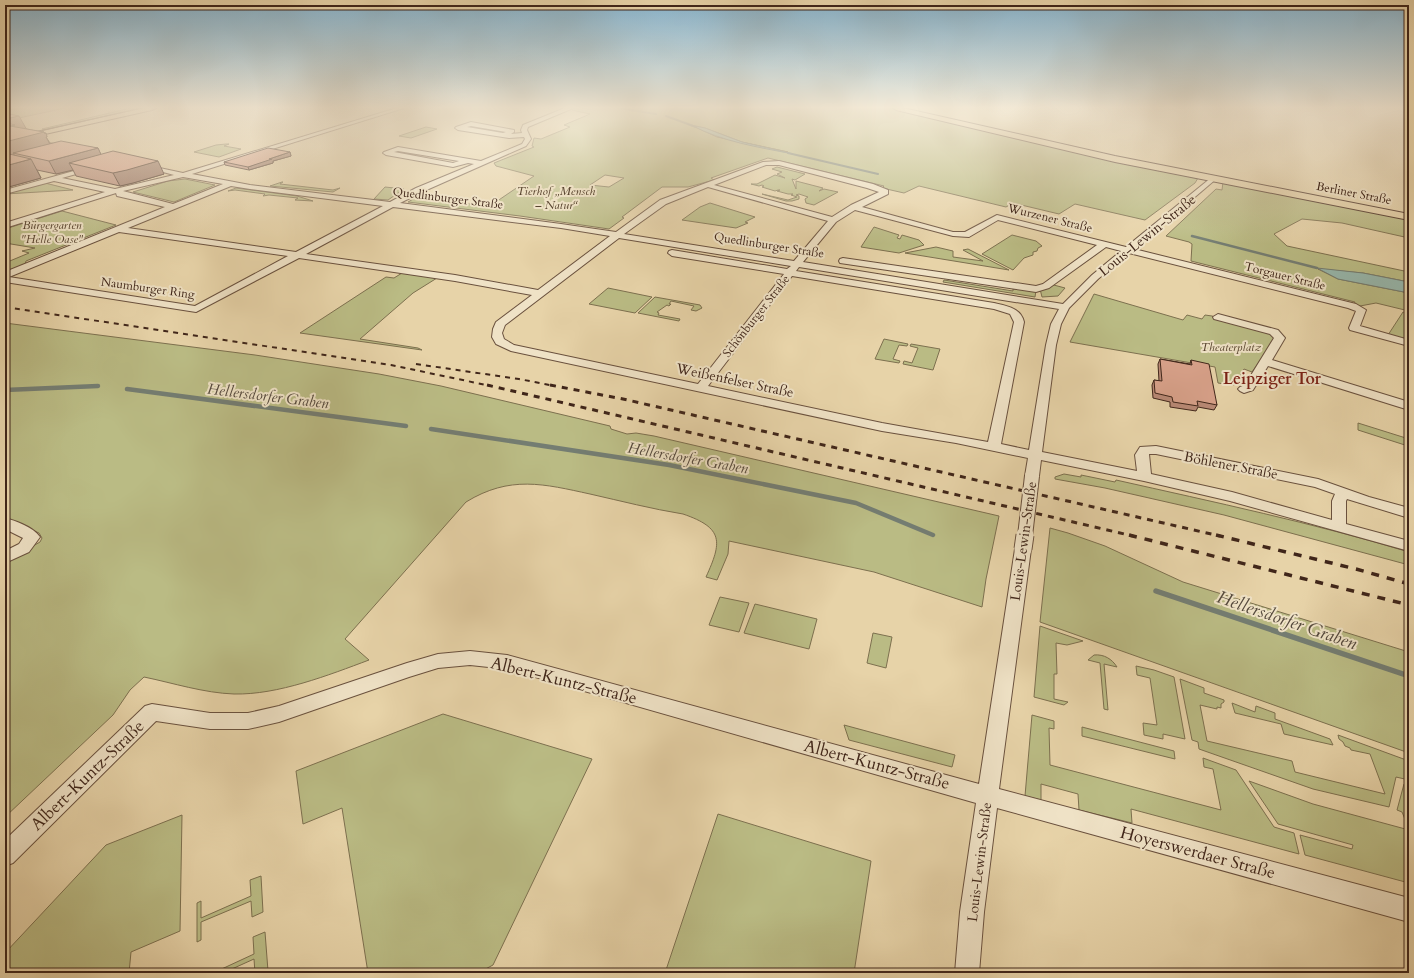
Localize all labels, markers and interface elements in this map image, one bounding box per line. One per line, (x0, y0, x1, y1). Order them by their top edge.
street label: Berliner Straße (1315, 178, 1393, 208)
street label: Quedlinburger Straße (392, 183, 504, 213)
park label: Tierhof „Mensch – Natur“ (517, 183, 595, 213)
street label: Louis-Lewin-Straße (1095, 190, 1200, 281)
street label: Wurzener Straße (1005, 199, 1094, 236)
park label: Bürgergarten "Helle Oase" (21, 217, 83, 247)
street label: Quedlinburger Straße (713, 228, 825, 262)
street label: Torgauer Straße (1243, 258, 1327, 294)
street label: Schönburger Straße (719, 271, 793, 361)
street label: Naumburger Ring (100, 273, 196, 303)
park label: Theaterplatz (1201, 339, 1262, 355)
street label: Weißenfelser Straße (673, 359, 795, 402)
district label: Leipziger Tor (1223, 368, 1322, 390)
water label: Hellersdorfer Graben (206, 379, 331, 413)
water label: Hellersdorfer Graben (626, 438, 751, 479)
street label: Böhlener Straße (1182, 447, 1279, 484)
street label: Louis-Lewin-Straße (1006, 480, 1041, 602)
water label: Hellersdorfer Graben (1213, 585, 1360, 656)
street label: Albert-Kuntz-Straße (488, 651, 639, 710)
street label: Albert-Kuntz-Straße (25, 715, 149, 836)
street label: Albert-Kuntz-Straße (802, 734, 952, 795)
street label: Louis-Lewin-Straße (963, 801, 996, 923)
street label: Hoyerswerdaer Straße (1118, 821, 1278, 884)

